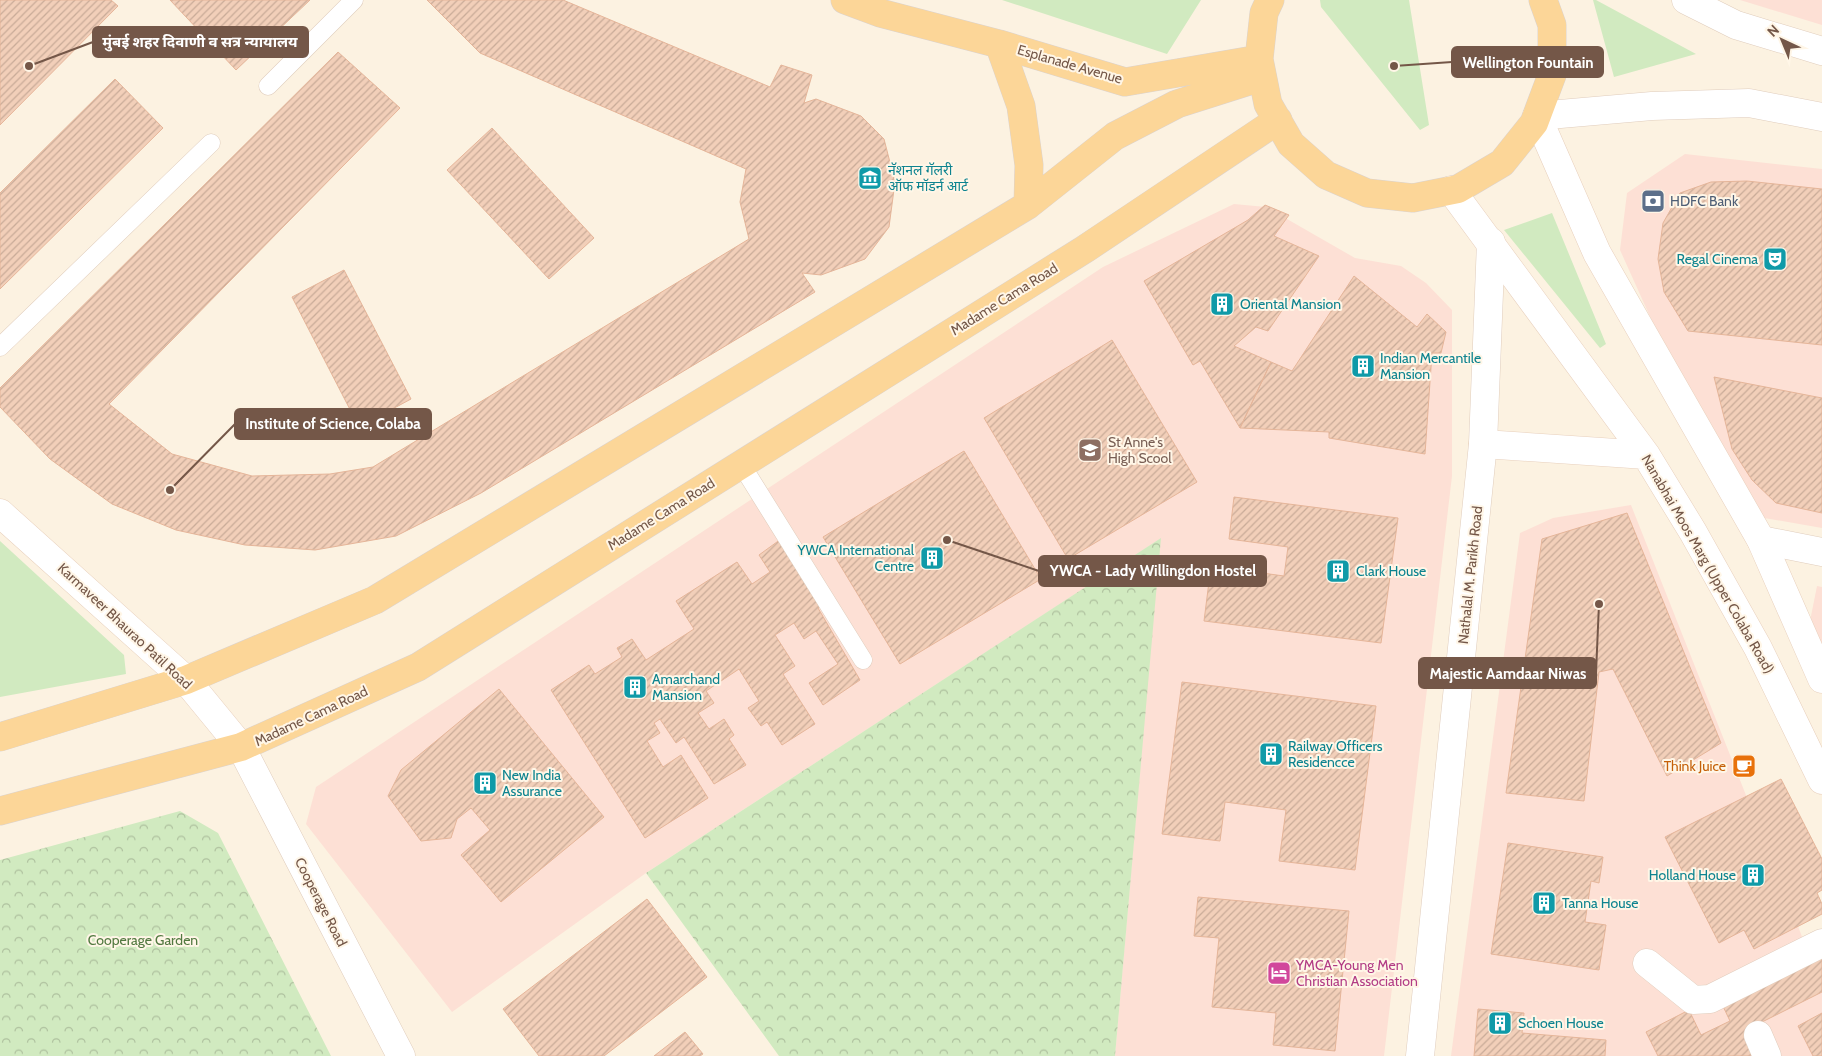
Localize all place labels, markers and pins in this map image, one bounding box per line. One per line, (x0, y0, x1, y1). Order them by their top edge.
callout: मुंबई शहर दिवाणी व सत्र न्यायालय (93, 27, 308, 57)
callout: Wellington Fountain (1452, 47, 1603, 77)
place label: नॅशनल गॅलरी ऑफ मॉडर्न आर्ट (888, 161, 969, 195)
museum icon: नॅशनल गॅलरी ऑफ मॉडर्न आर्ट (857, 165, 883, 191)
bank icon: HDFC Bank (1640, 188, 1666, 214)
place label: HDFC Bank (1670, 192, 1739, 210)
theatre icon: Regal Cinema (1762, 246, 1788, 272)
place label: Regal Cinema (1676, 250, 1758, 268)
building icon: Oriental Mansion (1209, 291, 1235, 317)
place label: Oriental Mansion (1240, 295, 1341, 313)
place label: Indian Mercantile Mansion (1380, 349, 1481, 383)
building icon: Indian Mercantile Mansion (1350, 353, 1376, 379)
callout: Institute of Science, Colaba (235, 409, 431, 439)
place label: St Anne's High Scool (1108, 433, 1172, 467)
school or university icon: St Anne's High Scool (1077, 437, 1103, 463)
place label: YWCA International Centre (796, 541, 915, 575)
building icon: YWCA International Centre (919, 545, 945, 571)
callout: YWCA - Lady Willingdon Hostel (1039, 556, 1266, 586)
building icon: Clark House (1325, 558, 1351, 584)
place label: Clark House (1356, 562, 1426, 580)
callout: Majestic Aamdaar Niwas (1419, 658, 1596, 688)
place label: Amarchand Mansion (652, 670, 720, 704)
building icon: Amarchand Mansion (622, 674, 648, 700)
place label: Railway Officers Residencce (1288, 737, 1383, 771)
building icon: Railway Officers Residencce (1258, 741, 1284, 767)
cafe icon: Think Juice (1731, 753, 1757, 779)
place label: Think Juice (1664, 757, 1726, 775)
place label: New India Assurance (502, 766, 562, 800)
building icon: New India Assurance (472, 770, 498, 796)
building icon: Holland House (1740, 862, 1766, 888)
place label: Holland House (1649, 866, 1736, 884)
building icon: Tanna House (1531, 890, 1557, 916)
place label: Tanna House (1562, 894, 1639, 912)
place label: YMCA-Young Men Christian Association (1295, 956, 1418, 990)
hotel icon: YMCA-Young Men Christian Association (1266, 960, 1292, 986)
building icon: Schoen House (1487, 1010, 1513, 1036)
place label: Schoen House (1518, 1014, 1604, 1032)

